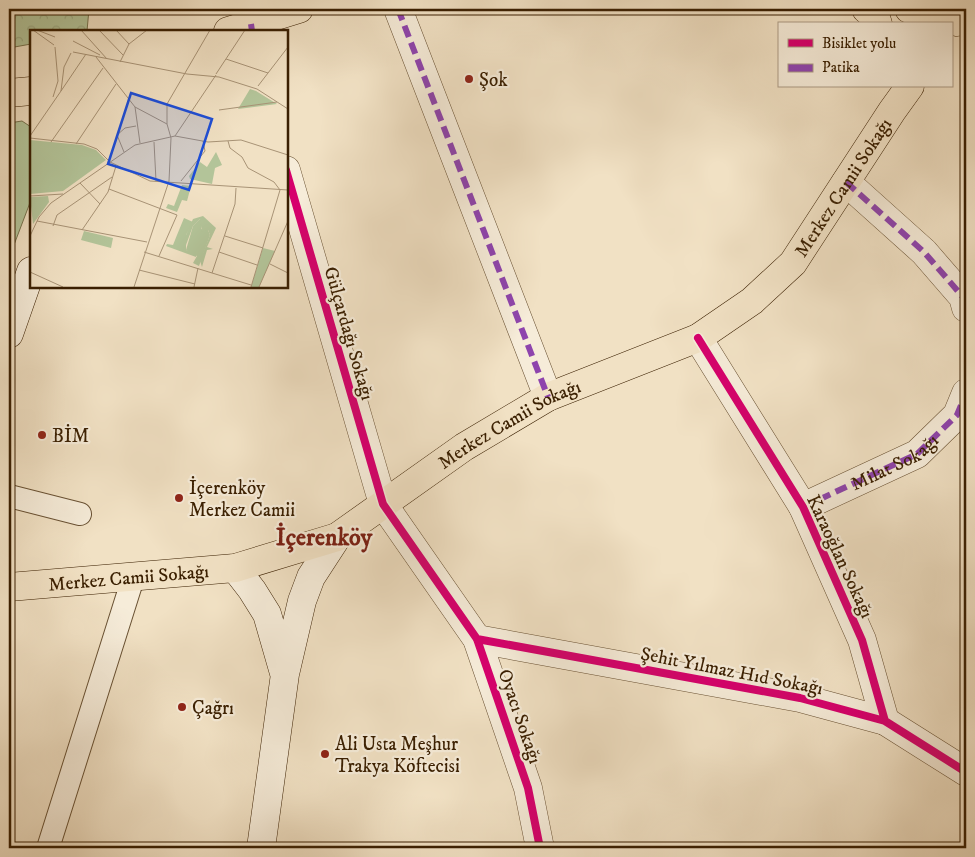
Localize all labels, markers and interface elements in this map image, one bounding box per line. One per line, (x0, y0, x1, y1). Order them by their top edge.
legend (778, 22, 952, 88)
inset map (30, 30, 288, 288)
text: Bisiklet yolu (822, 34, 896, 53)
text: Patika (822, 58, 860, 77)
place label: Şok (479, 69, 508, 92)
marker: Şok (463, 73, 475, 85)
street label: Merkez Camii Sokağı (790, 114, 897, 262)
street label: Gülçardağı Sokağı (318, 264, 379, 403)
street label: Merkez Camii Sokağı (434, 375, 584, 475)
place label: BİM (52, 424, 89, 448)
marker: BİM (36, 429, 48, 441)
street label: Milat Sokağı (847, 429, 944, 496)
place label: İçerenköy Merkez Camii (189, 476, 295, 522)
street label: Karaoğlan Sokağı (801, 491, 878, 622)
marker: İçerenköy Merkez Camii (173, 492, 185, 504)
district label: İçerenköy (276, 522, 373, 553)
street label: Merkez Camii Sokağı (47, 560, 210, 597)
street label: Şehit Yılmaz Hıd Sokağı (639, 643, 825, 700)
street label: Oyacı Sokağı (493, 666, 547, 767)
place label: Çağrı (192, 697, 234, 720)
marker: Çağrı (176, 701, 188, 713)
place label: Ali Usta Meşhur Trakya Köftecisi (335, 733, 460, 778)
marker: Ali Usta Meşhur Trakya Köftecisi (319, 748, 331, 760)

